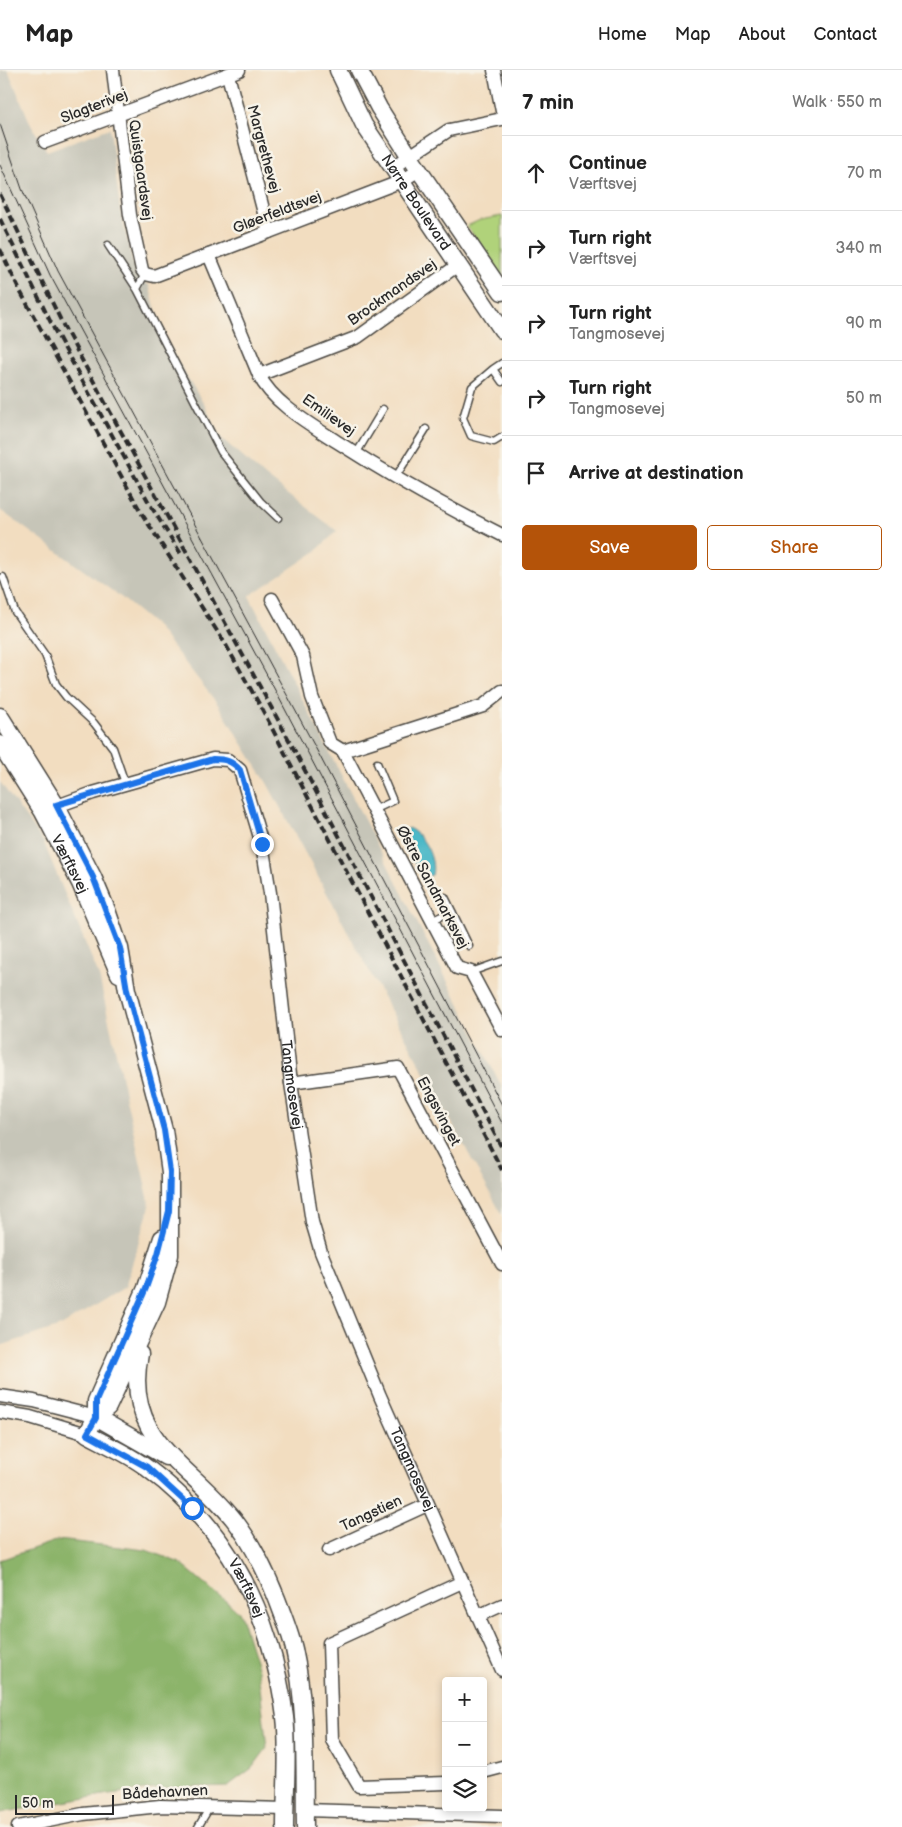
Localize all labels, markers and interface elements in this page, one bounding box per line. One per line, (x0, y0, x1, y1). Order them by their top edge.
text: Map (25, 20, 73, 49)
text: Home (598, 24, 647, 45)
text: Map (675, 24, 711, 45)
text: About (739, 24, 786, 45)
text: Contact (814, 24, 877, 45)
street label: Slagterivej (58, 85, 130, 128)
text: 7 min (522, 90, 574, 115)
text: Walk · 550 m (792, 93, 882, 112)
street label: Margrethevej (243, 103, 284, 195)
street label: Quistgaardsvej (124, 119, 157, 222)
street label: Nørre Boulevard (377, 151, 455, 254)
text: Continue (569, 152, 647, 175)
icon: ahead (522, 159, 550, 187)
text: 70 m (847, 164, 882, 183)
text: Værftsvej (569, 175, 637, 194)
street label: Gløerfeldtsvej (230, 187, 324, 238)
text: Turn right (569, 227, 652, 250)
icon: right (522, 234, 550, 262)
text: 340 m (835, 239, 882, 258)
text: Værftsvej (569, 250, 637, 269)
street label: Brockmandsvej (344, 255, 440, 330)
text: Turn right (569, 302, 652, 325)
icon: right (522, 309, 550, 337)
text: 90 m (846, 314, 882, 333)
text: Tangmosevej (569, 325, 665, 344)
text: Turn right (569, 377, 652, 400)
icon: right (522, 384, 550, 412)
text: 50 m (846, 389, 882, 408)
street label: Emilievej (298, 390, 359, 441)
text: Tangmosevej (569, 400, 665, 419)
icon: arrive (522, 459, 550, 487)
text: Arrive at destination (569, 462, 744, 485)
button: Save (522, 525, 697, 570)
button: Share (707, 525, 882, 570)
street label: Østre Sandmarksvej (392, 822, 473, 952)
street label: Værftsvej (46, 832, 92, 896)
route end (251, 833, 274, 856)
street label: Tangmosevej (276, 1039, 307, 1131)
street label: Engsvinget (412, 1073, 465, 1149)
street label: Tangmosevej (385, 1425, 439, 1514)
street label: Tangstien (337, 1491, 405, 1536)
route start (181, 1497, 204, 1520)
street label: Værftsvej (223, 1555, 269, 1620)
map controls (442, 1677, 487, 1812)
button: + (442, 1677, 487, 1722)
button: − (442, 1722, 487, 1767)
button: layers (442, 1767, 487, 1812)
street label: Bådehavnen (122, 1781, 208, 1804)
scale bar (15, 1792, 114, 1815)
text: 50 m (22, 1795, 54, 1812)

